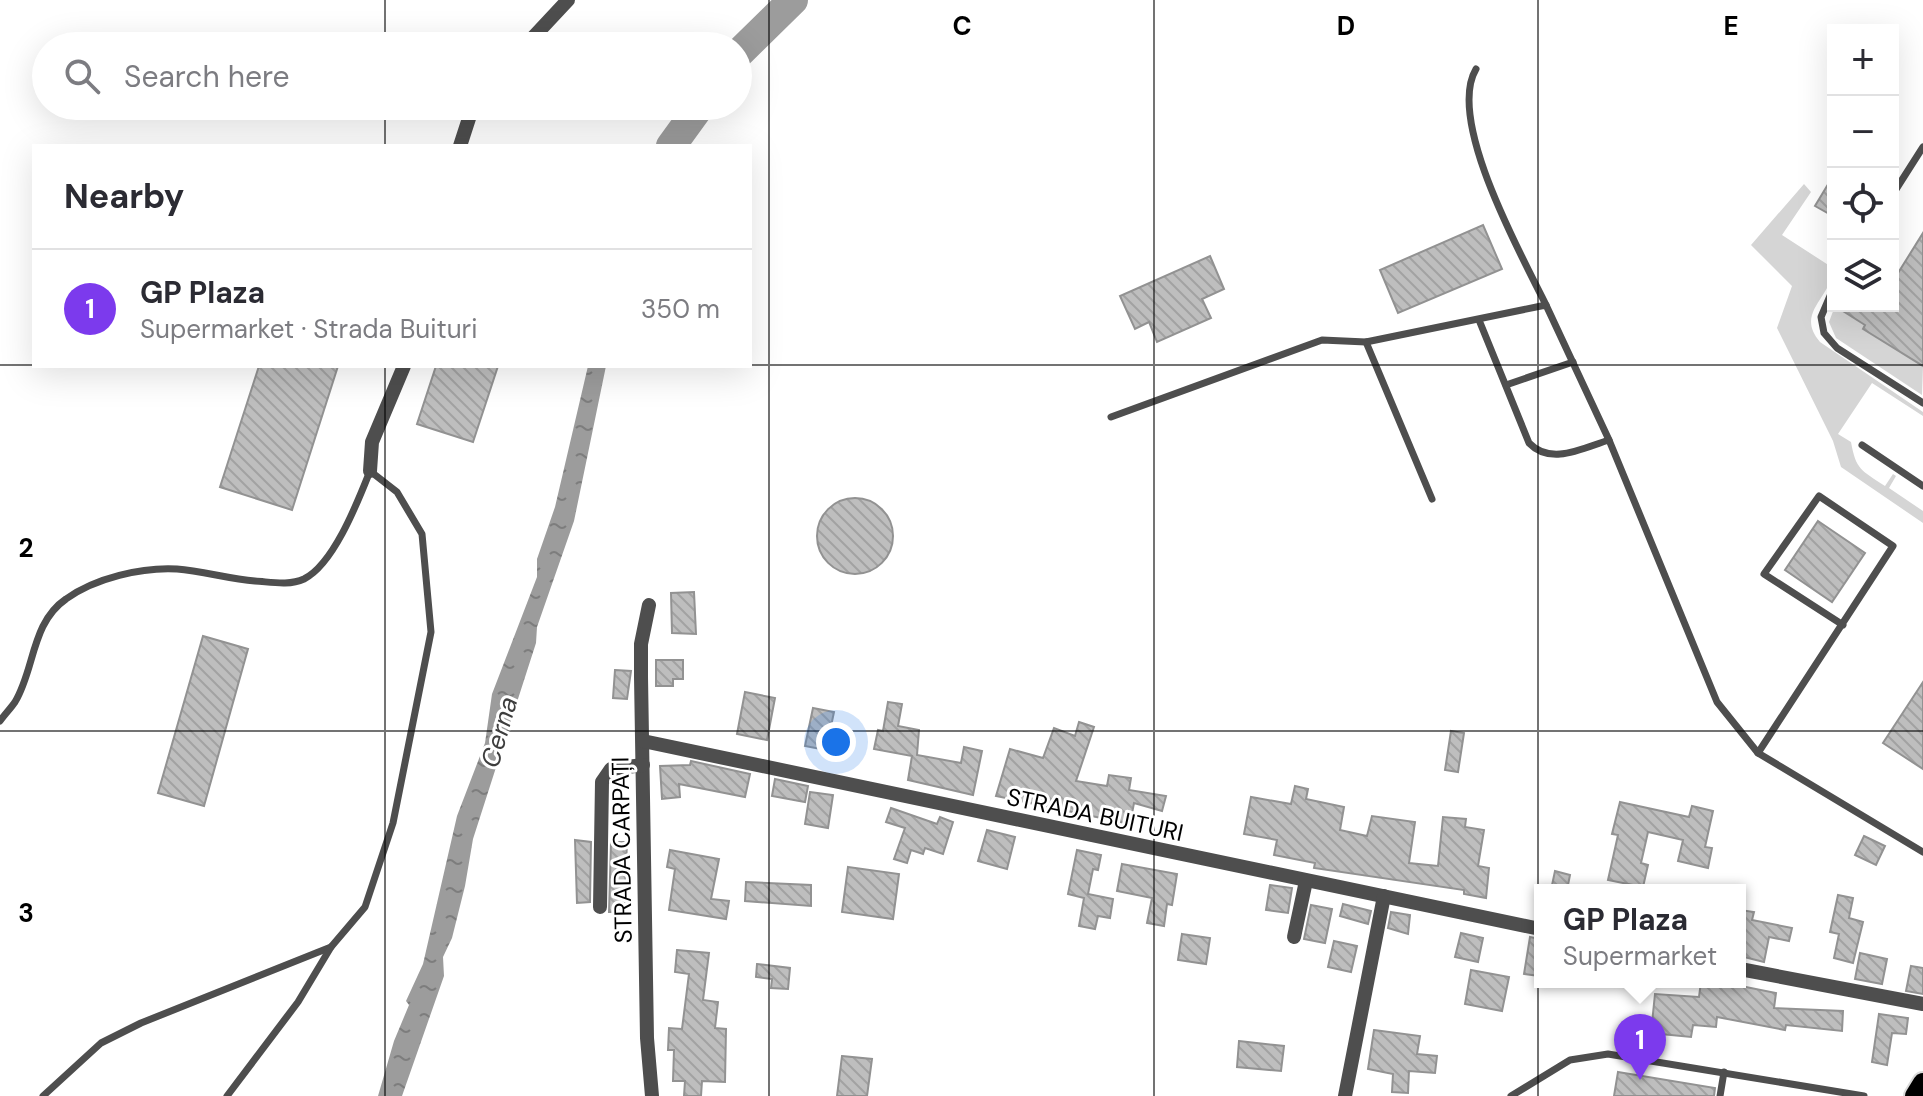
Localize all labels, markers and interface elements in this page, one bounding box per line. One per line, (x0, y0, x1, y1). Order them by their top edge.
text: C (952, 9, 972, 43)
text: D (1337, 9, 1355, 43)
text: E (1723, 9, 1739, 43)
map controls (1827, 24, 1899, 312)
button: + (1827, 24, 1899, 96)
search box (32, 32, 752, 120)
icon: search (60, 54, 104, 98)
text: Search here (124, 57, 290, 96)
button: − (1827, 96, 1899, 168)
button: locate (1827, 168, 1899, 240)
text: Nearby (64, 174, 184, 219)
button: layers (1827, 240, 1899, 312)
text: GP Plaza (140, 273, 265, 312)
text: 1 (85, 292, 95, 326)
text: 350 m (641, 292, 720, 326)
text: Supermarket · Strada Buituri (140, 312, 477, 346)
text: 2 (18, 531, 34, 565)
water label: Cerna (473, 692, 525, 772)
your location (816, 722, 856, 762)
street label: STRADA CARPAȚI (604, 756, 639, 944)
street label: STRADA BUITURI (1004, 781, 1186, 848)
popup (1534, 884, 1746, 988)
text: 3 (18, 896, 34, 930)
text: GP Plaza (1563, 900, 1688, 939)
text: Supermarket (1563, 939, 1717, 973)
pin: 1 (1614, 1014, 1666, 1080)

